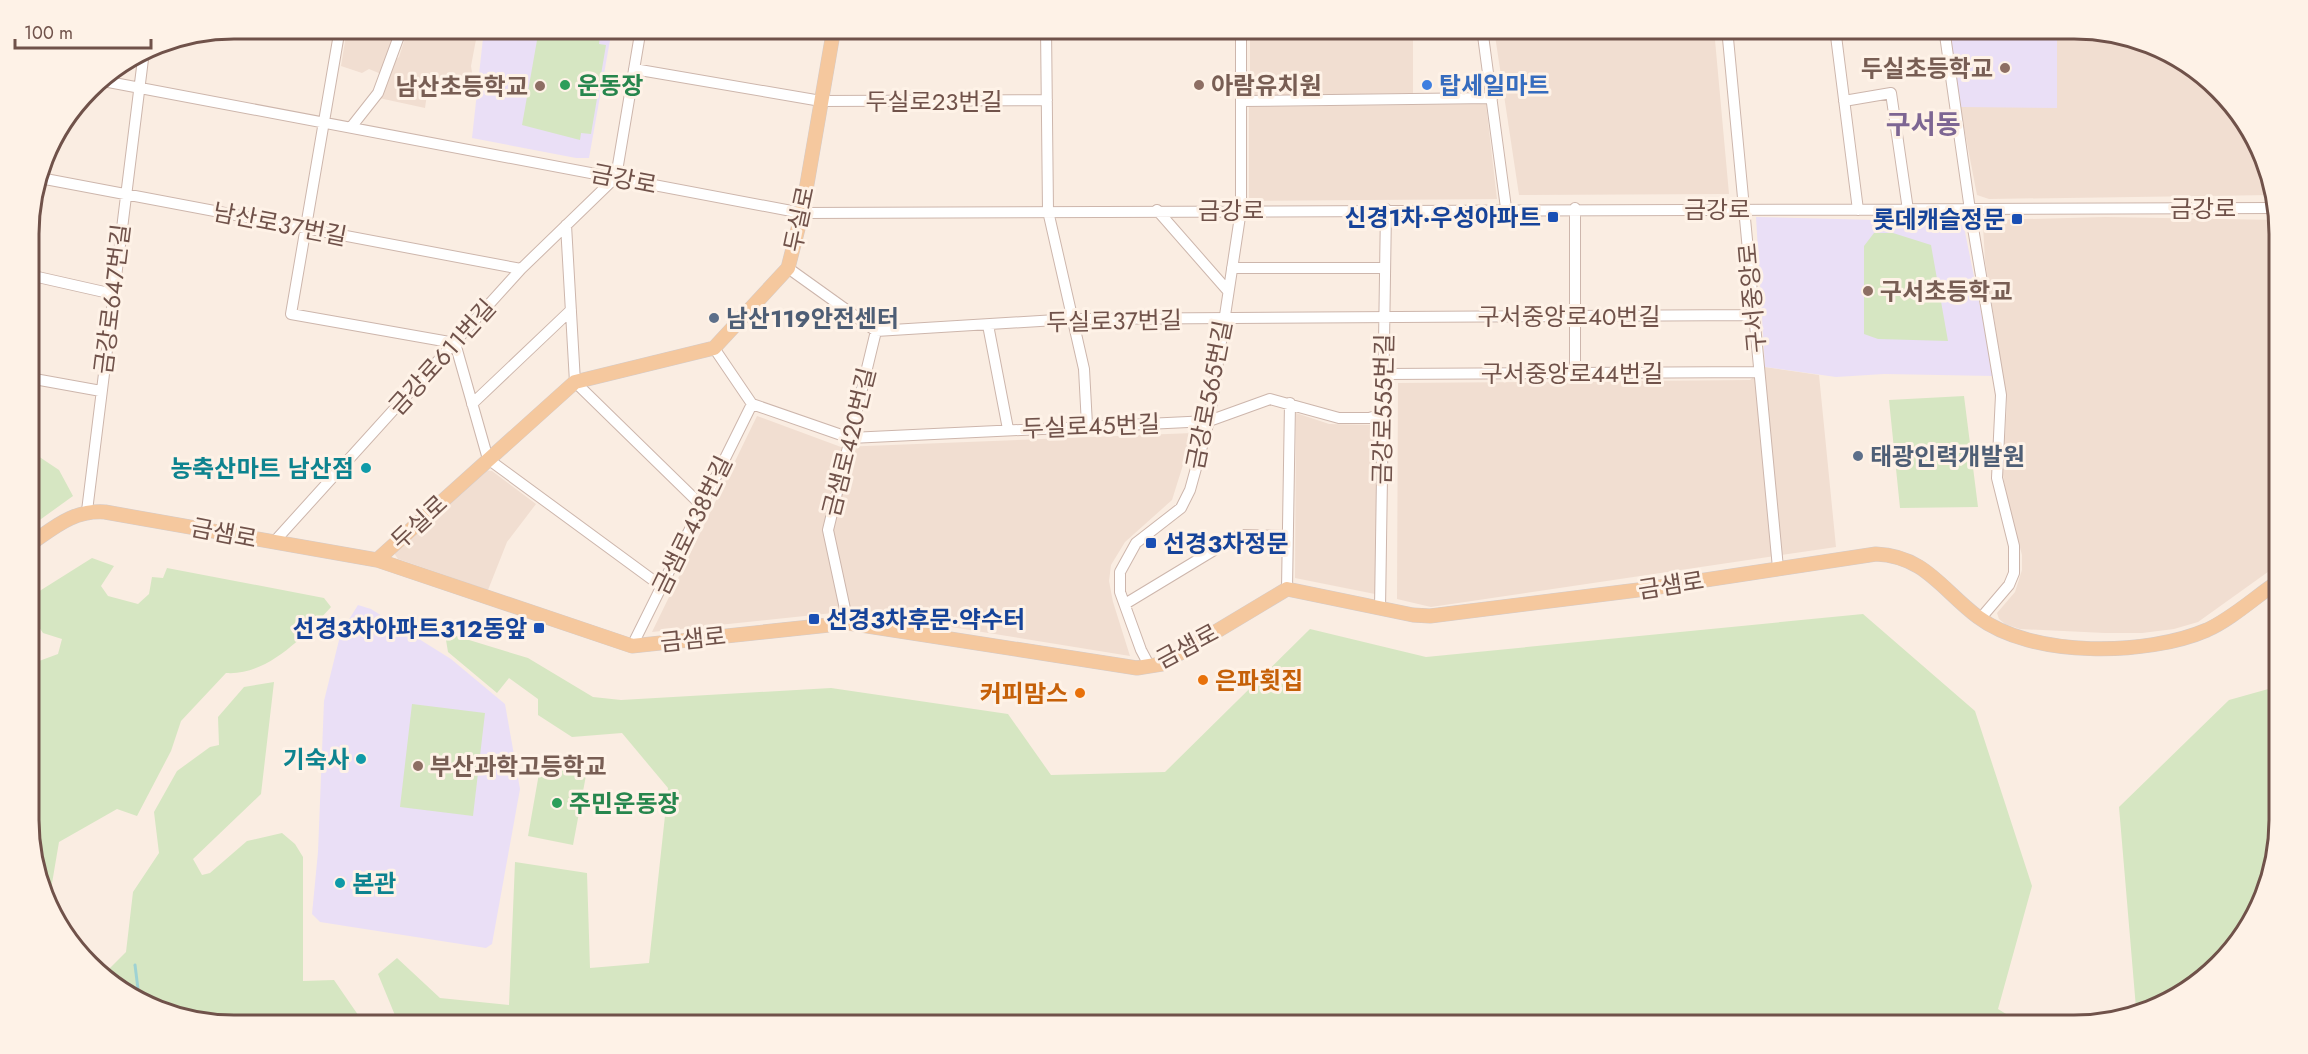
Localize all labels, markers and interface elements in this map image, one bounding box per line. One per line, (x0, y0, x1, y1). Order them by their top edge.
scale bar (15, 12, 152, 50)
text: 100 m (24, 20, 73, 46)
place label: 두실초등학교 (1861, 51, 1993, 86)
marker: 두실초등학교 (1998, 61, 2012, 75)
place label: 운동장 (577, 68, 643, 103)
place label: 아람유치원 (1211, 68, 1321, 103)
place label: 탑세일마트 (1439, 68, 1549, 103)
place label: 남산초등학교 (396, 69, 528, 104)
marker: 운동장 (558, 78, 572, 92)
marker: 아람유치원 (1192, 78, 1206, 92)
marker: 탑세일마트 (1420, 78, 1434, 92)
marker: 남산초등학교 (533, 79, 547, 93)
street label: 두실로23번길 (865, 84, 1003, 119)
district label: 구서동 (1886, 105, 1960, 144)
street label: 금강로 (588, 156, 660, 202)
street label: 두실로 (775, 183, 823, 255)
street label: 금강로 (2170, 191, 2236, 226)
street label: 금강로 (1684, 192, 1750, 227)
street label: 금강로 (1198, 193, 1264, 228)
street label: 남산로37번길 (210, 194, 350, 254)
place label: 신경1차·우성아파트 (1344, 200, 1541, 235)
place label: 롯데캐슬정문 (1873, 202, 2005, 237)
marker: 신경1차·우성아파트 (1546, 210, 1560, 224)
marker: 롯데캐슬정문 (2010, 212, 2024, 226)
street label: 금강로647번길 (85, 222, 139, 376)
street label: 구서중앙로 (1730, 241, 1774, 355)
place label: 구서초등학교 (1880, 274, 2012, 309)
marker: 구서초등학교 (1861, 284, 1875, 298)
street label: 금강로611번길 (380, 291, 504, 423)
street label: 구서중앙로40번길 (1478, 299, 1660, 334)
place label: 남산119안전센터 (726, 301, 899, 336)
street label: 두실로37번길 (1046, 302, 1182, 340)
marker: 남산119안전센터 (707, 311, 721, 325)
street label: 금강로565번길 (1177, 317, 1241, 473)
street label: 금강로555번길 (1364, 333, 1402, 485)
street label: 구서중앙로44번길 (1481, 356, 1663, 391)
street label: 금샘로420번길 (814, 364, 884, 520)
street label: 두실로45번길 (1021, 406, 1161, 446)
place label: 태광인력개발원 (1870, 439, 2025, 474)
marker: 태광인력개발원 (1851, 449, 1865, 463)
street label: 금샘로438번길 (643, 450, 741, 600)
place label: 농축산마트 남산점 (170, 451, 354, 486)
marker: 농축산마트 남산점 (359, 461, 373, 475)
street label: 두실로 (383, 487, 455, 557)
street label: 금샘로 (188, 510, 260, 556)
place label: 선경3차정문 (1163, 526, 1288, 561)
marker: 선경3차정문 (1144, 536, 1158, 550)
street label: 금샘로 (1636, 563, 1706, 607)
place label: 선경3차후문·약수터 (826, 602, 1025, 637)
place label: 선경3차아파트312동앞 (293, 611, 527, 646)
marker: 선경3차후문·약수터 (807, 612, 821, 626)
street label: 금샘로 (1150, 615, 1224, 677)
street label: 금샘로 (658, 618, 728, 660)
marker: 선경3차아파트312동앞 (532, 621, 546, 635)
place label: 은파횟집 (1215, 663, 1303, 698)
marker: 은파횟집 (1196, 673, 1210, 687)
place label: 커피맘스 (980, 676, 1068, 711)
marker: 커피맘스 (1073, 686, 1087, 700)
place label: 기숙사 (283, 742, 349, 777)
place label: 부산과학고등학교 (430, 749, 607, 784)
marker: 기숙사 (354, 752, 368, 766)
marker: 부산과학고등학교 (411, 759, 425, 773)
place label: 주민운동장 (569, 786, 679, 821)
marker: 주민운동장 (550, 796, 564, 810)
place label: 본관 (352, 866, 396, 901)
marker: 본관 (333, 876, 347, 890)

